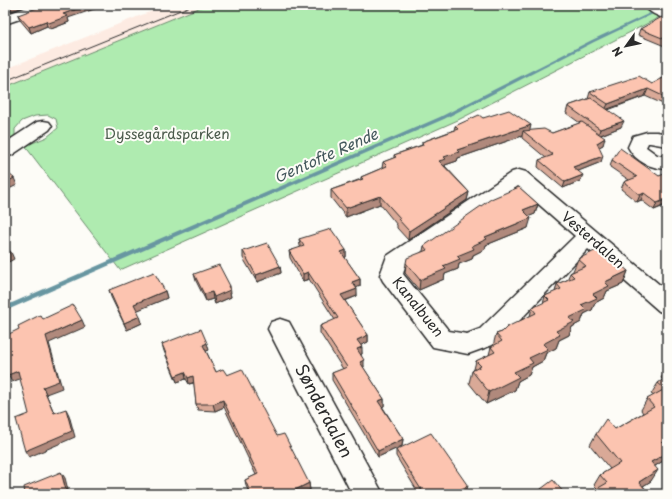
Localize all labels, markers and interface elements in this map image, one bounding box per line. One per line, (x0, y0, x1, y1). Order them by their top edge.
north arrow (606, 26, 646, 66)
text: N (608, 43, 627, 60)
water label: Gentofte Rende (270, 121, 382, 188)
park label: Dyssegårdsparken (104, 123, 230, 144)
street label: Vesterdalen (557, 206, 630, 273)
street label: Kanalbuen (388, 272, 449, 341)
street label: Sønderdalen (289, 359, 361, 462)

